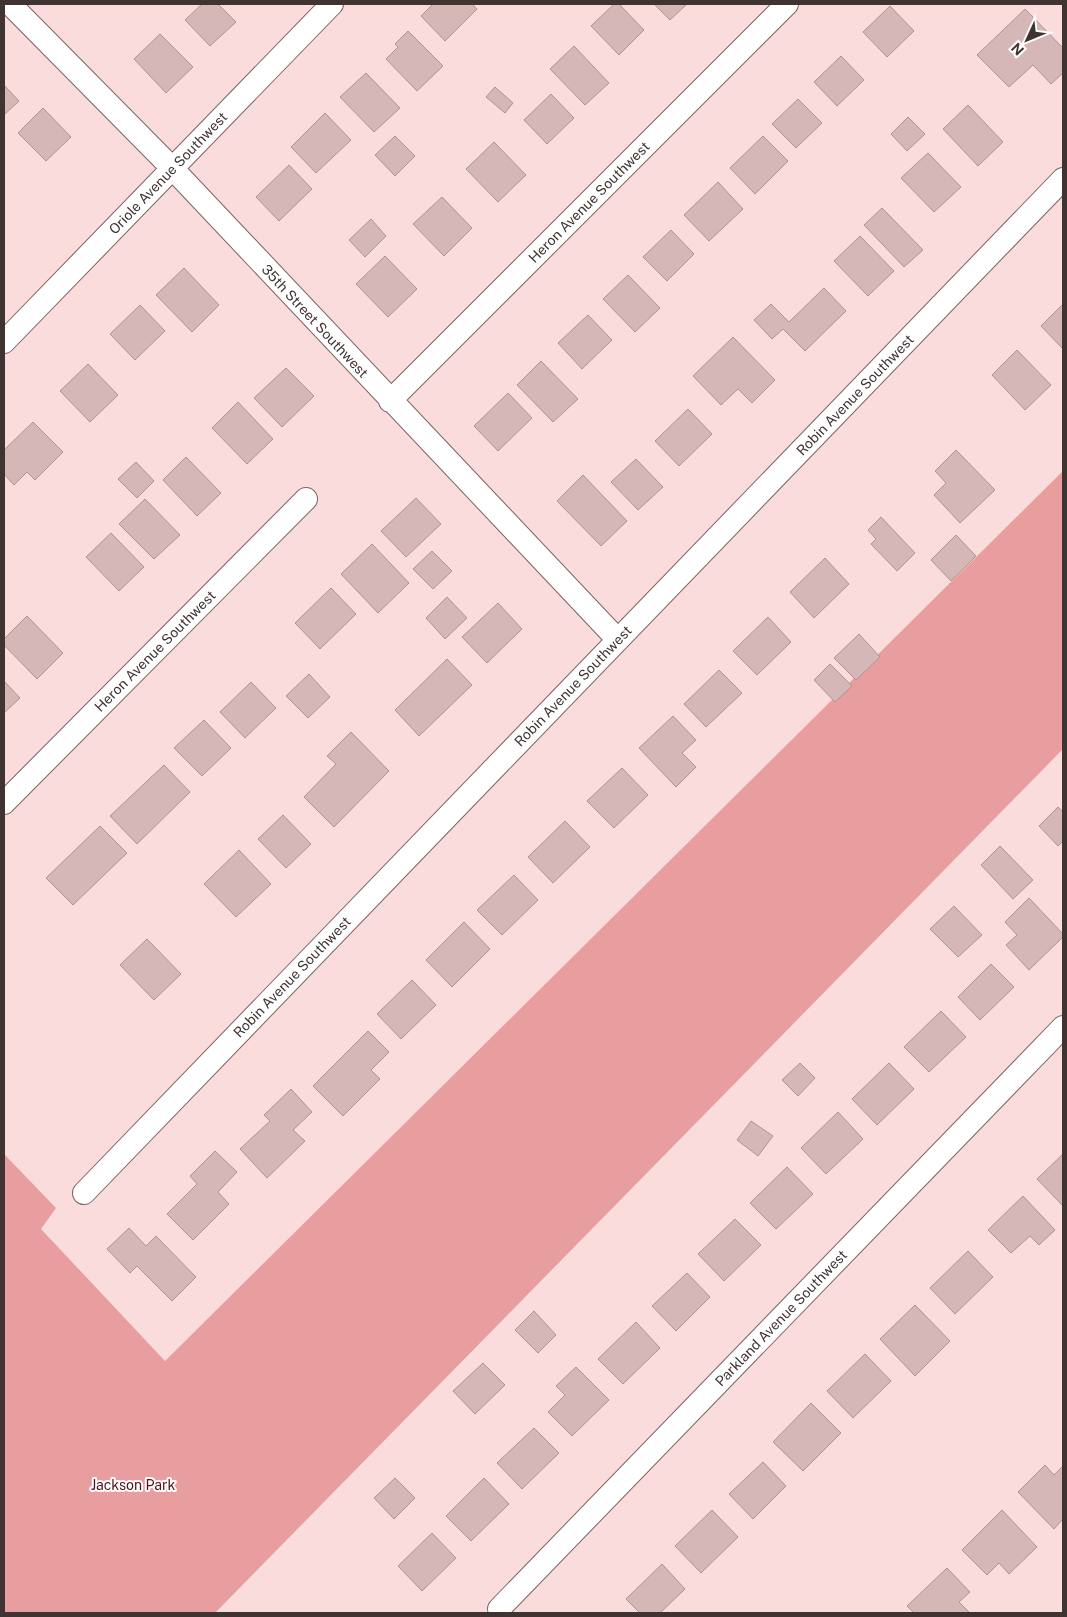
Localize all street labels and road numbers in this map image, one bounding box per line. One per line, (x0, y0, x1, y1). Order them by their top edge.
street label: Oriole Avenue Southwest (106, 109, 230, 237)
street label: Heron Avenue Southwest (525, 138, 653, 266)
street label: 35th Street Southwest (258, 261, 372, 381)
street label: Robin Avenue Southwest (793, 331, 917, 459)
street label: Heron Avenue Southwest (91, 587, 219, 715)
street label: Robin Avenue Southwest (511, 622, 635, 750)
street label: Robin Avenue Southwest (230, 913, 354, 1041)
street label: Parkland Avenue Southwest (712, 1247, 850, 1389)

